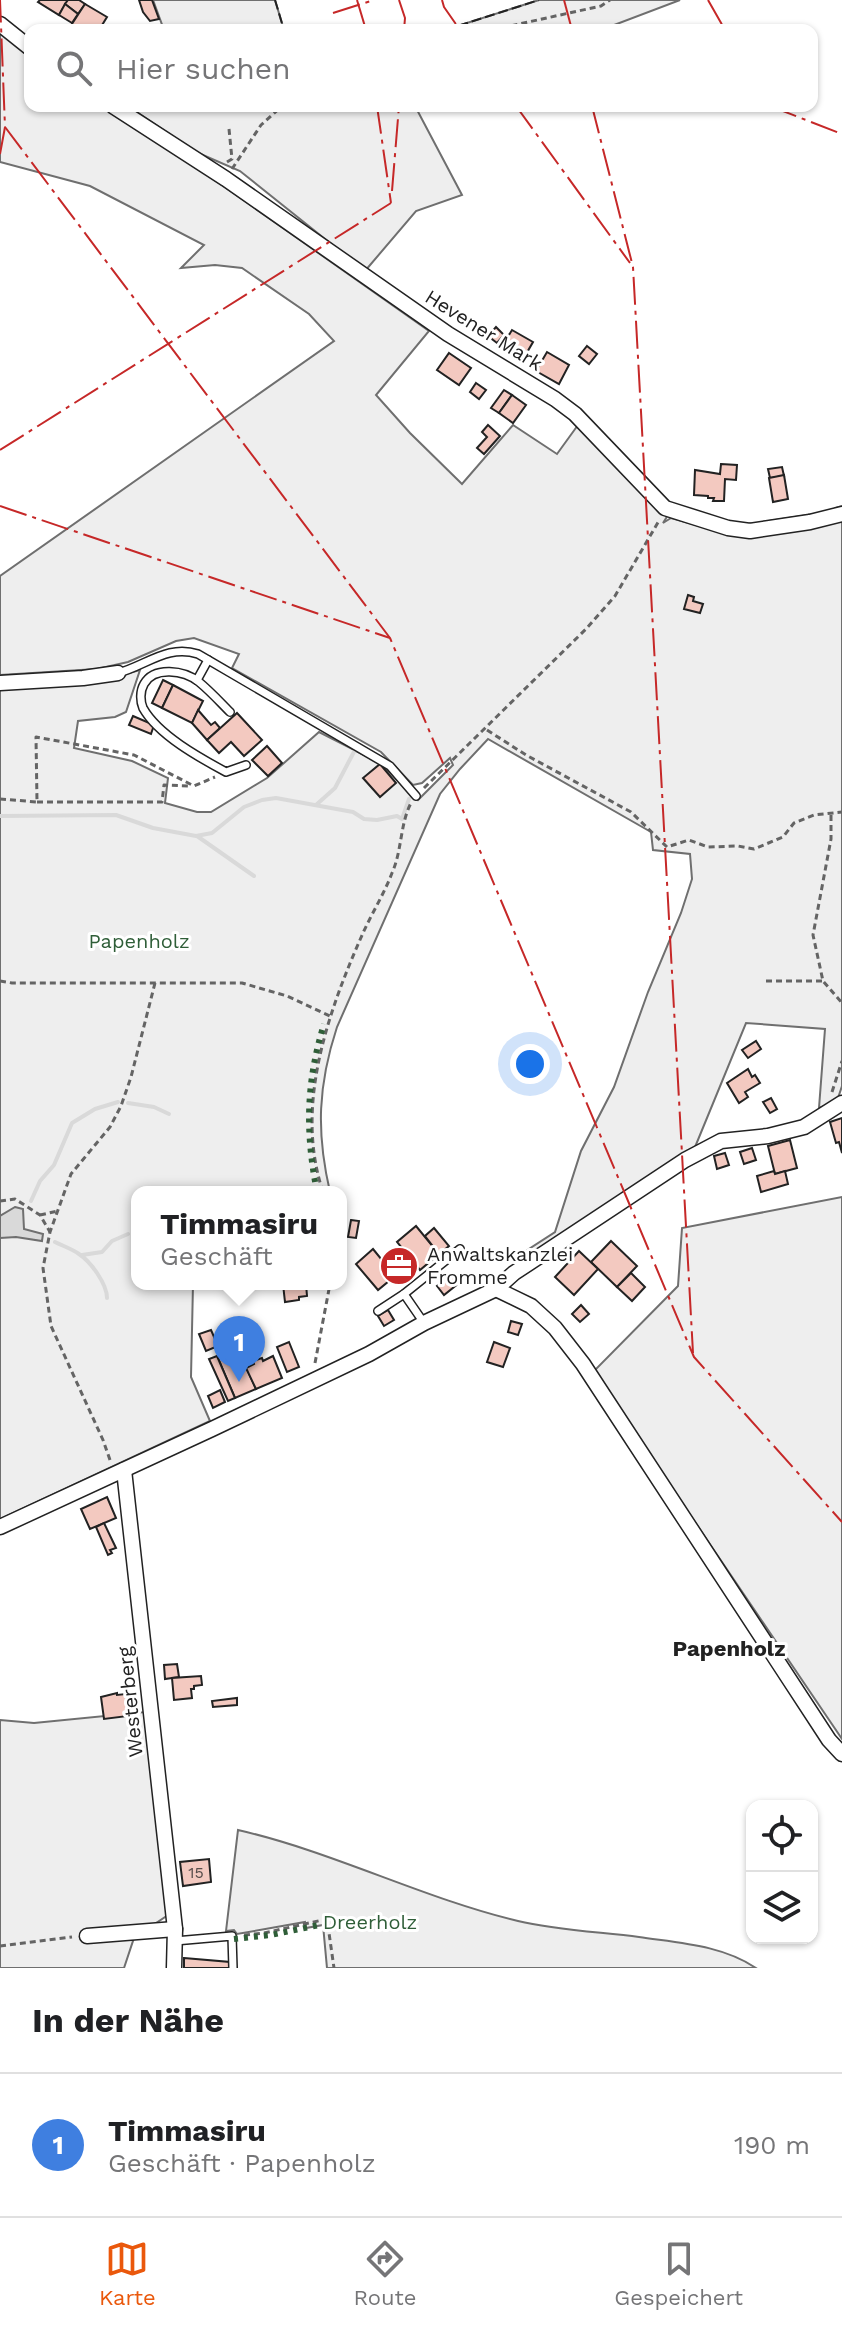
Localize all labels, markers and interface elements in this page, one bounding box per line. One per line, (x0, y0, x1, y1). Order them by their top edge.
search box (24, 24, 818, 112)
icon: search (52, 46, 96, 90)
text: Hier suchen (116, 51, 291, 86)
street label: Hevener Mark (421, 284, 547, 376)
park label: Papenholz (88, 929, 190, 953)
your location (510, 1044, 550, 1084)
popup (131, 1186, 347, 1290)
text: Timmasiru (160, 1206, 318, 1241)
text: Geschäft (160, 1241, 273, 1271)
place label: Anwaltskanzlei Fromme (427, 1242, 573, 1289)
office icon: Anwaltskanzlei Fromme (378, 1245, 420, 1287)
pin: 1 (213, 1316, 265, 1382)
district label: Papenholz (672, 1636, 786, 1661)
street label: Westerberg (112, 1645, 148, 1758)
map controls (746, 1800, 818, 1944)
button: locate (746, 1800, 818, 1872)
house number: 15 (188, 1863, 204, 1882)
button: layers (746, 1872, 818, 1944)
park label: Dreerholz (323, 1910, 417, 1934)
text: In der Nähe (32, 2000, 224, 2040)
text: Timmasiru (108, 2113, 266, 2148)
text: 1 (52, 2130, 64, 2160)
text: 190 m (734, 2130, 810, 2160)
text: Geschäft · Papenholz (108, 2148, 376, 2178)
tab: Karte (99, 2237, 156, 2310)
tab: Route (354, 2237, 417, 2310)
tab: Gespeichert (614, 2237, 743, 2310)

